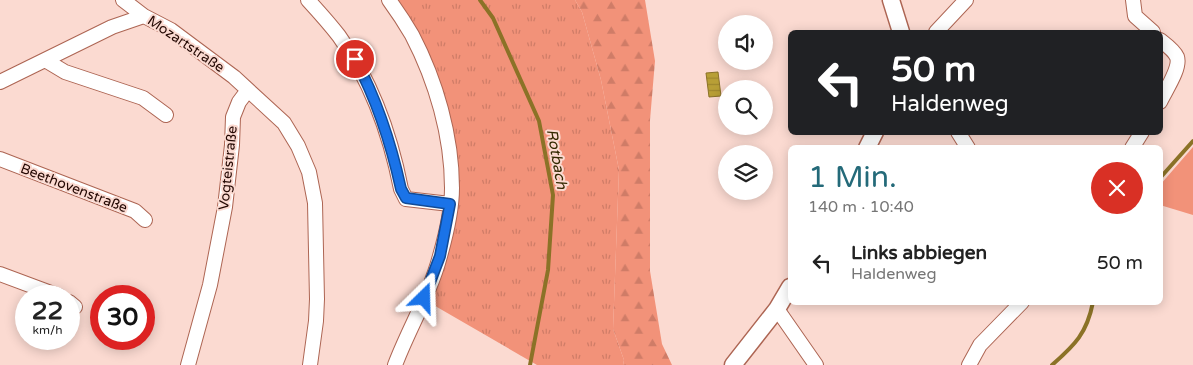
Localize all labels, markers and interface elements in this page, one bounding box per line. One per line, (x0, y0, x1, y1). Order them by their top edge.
street label: Mozartstraße (144, 12, 228, 76)
map controls (718, 15, 773, 200)
button: sound (718, 15, 773, 70)
pin (334, 38, 376, 80)
icon: arrive (341, 45, 369, 73)
text: 50 m (891, 49, 976, 91)
icon: left (808, 50, 873, 115)
button: search (718, 80, 773, 135)
text: Haldenweg (891, 91, 1009, 117)
street label: Vogteistraße (215, 125, 241, 211)
water label: Rotbach (543, 128, 571, 191)
button: layers (718, 145, 773, 200)
text: 1 Min. (808, 159, 897, 196)
street label: Beethovenstraße (18, 160, 130, 216)
button: close (1091, 162, 1143, 214)
text: 140 m · 10:40 (808, 197, 914, 217)
text: Links abbiegen (851, 242, 987, 264)
icon: left (808, 249, 836, 277)
text: 50 m (1097, 252, 1143, 274)
text: Haldenweg (851, 264, 937, 284)
position arrow (397, 271, 449, 323)
speed limit sign: 30 (90, 285, 155, 350)
text: 22 (32, 296, 63, 326)
text: km/h (32, 323, 63, 337)

